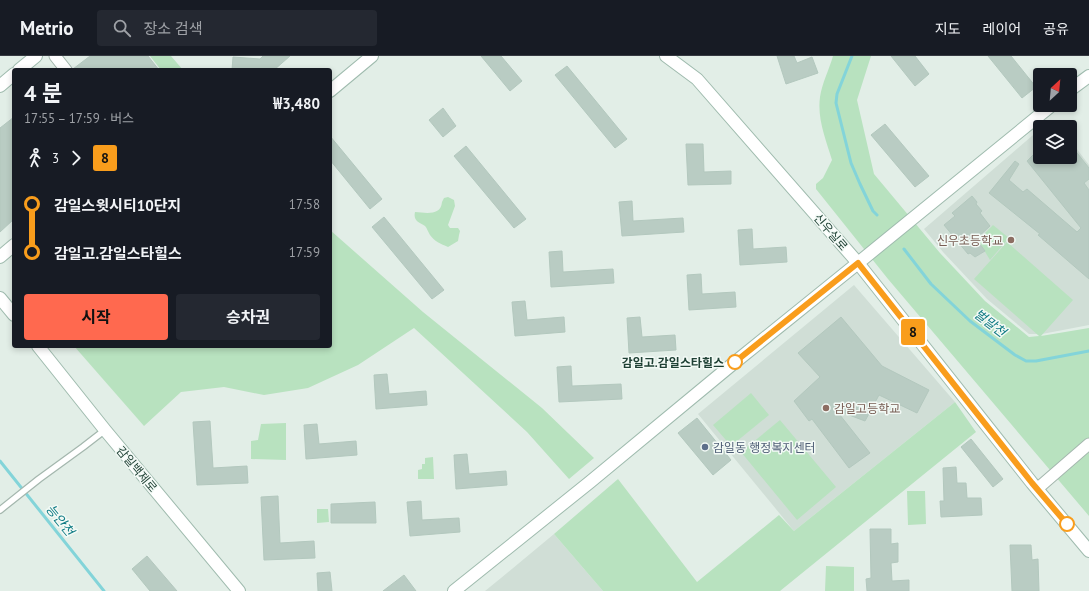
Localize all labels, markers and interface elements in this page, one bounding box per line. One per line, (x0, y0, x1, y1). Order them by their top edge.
search box (97, 10, 377, 46)
text: Metrio (20, 16, 73, 40)
icon: search (111, 17, 133, 39)
text: 장소 검색 (143, 19, 203, 38)
text: 지도 (935, 20, 961, 38)
text: 레이어 (983, 20, 1021, 38)
text: 공유 (1043, 20, 1069, 38)
north arrow (1033, 68, 1077, 112)
map controls (1033, 68, 1077, 164)
text: 4 분 (24, 79, 62, 107)
text: ₩3,480 (273, 94, 320, 113)
text: 17:55 – 17:59 · 버스 (24, 110, 134, 127)
button: layers (1033, 120, 1077, 164)
icon: walk (24, 147, 46, 169)
icon: forward (65, 147, 87, 169)
text: 8 (101, 149, 109, 167)
text: 3 (52, 150, 59, 167)
text: 감일스윗시티10단지 (54, 196, 181, 215)
text: 17:58 (289, 196, 320, 213)
street label: 신우실로 (811, 210, 851, 254)
place label: 신우초등학교 (937, 233, 1003, 248)
marker: 신우초등학교 (1006, 235, 1016, 245)
text: 감일고.감일스타힐스 (54, 244, 182, 263)
text: 17:59 (289, 244, 320, 261)
button: 시작 (24, 294, 168, 340)
button: 승차권 (176, 294, 320, 340)
water label: 벌말천 (971, 305, 1010, 341)
line badge: 8 (900, 319, 926, 345)
text: 8 (909, 323, 917, 341)
marker: 감일고.감일스타힐스 (727, 354, 743, 370)
place label: 감일고.감일스타힐스 (622, 355, 724, 370)
place label: 감일고등학교 (834, 401, 900, 416)
marker: 감일고등학교 (821, 403, 831, 413)
place label: 감일동 행정복지센터 (713, 440, 816, 455)
marker: 감일동 행정복지센터 (700, 442, 710, 452)
street label: 감일백제로 (114, 443, 160, 495)
water label: 능안천 (42, 501, 79, 540)
unlabelled marker (1059, 516, 1075, 532)

